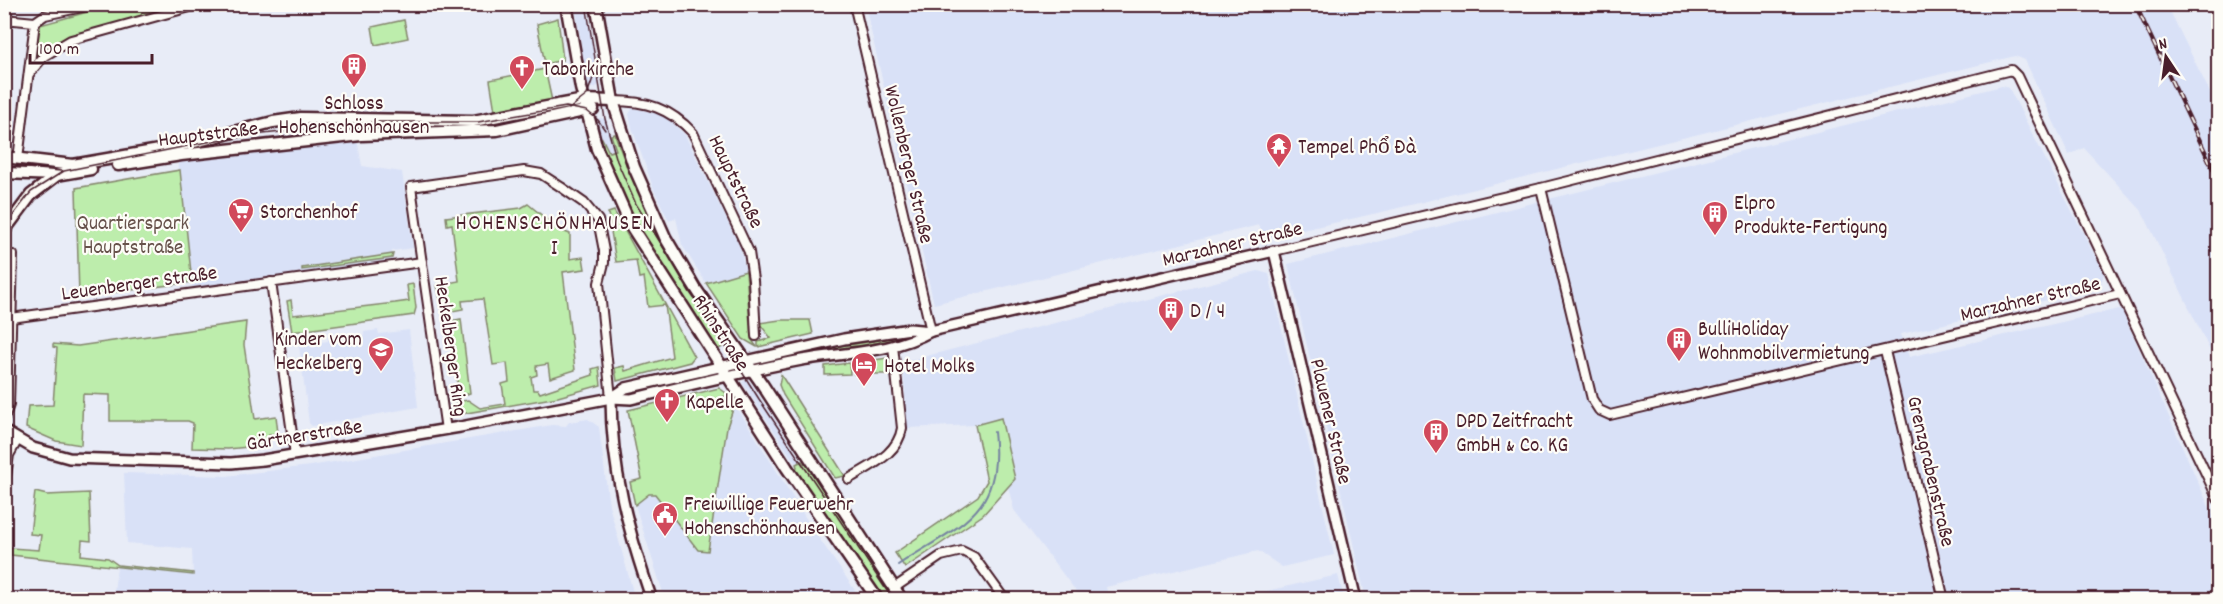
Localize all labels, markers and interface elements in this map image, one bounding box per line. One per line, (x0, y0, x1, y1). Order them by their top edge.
scale bar (30, 27, 152, 65)
north arrow (2136, 27, 2196, 87)
text: N (2157, 33, 2170, 57)
text: 100 m (39, 38, 79, 63)
building icon: Schloss Hohenschönhausen (339, 51, 369, 89)
church icon: Taborkirche (507, 53, 537, 91)
place label: Taborkirche (542, 56, 634, 86)
street label: Wollenberger Straße (874, 83, 940, 247)
place label: Schloss Hohenschönhausen (279, 90, 429, 144)
street label: Hauptstraße (157, 115, 260, 157)
street label: Hauptstraße (699, 131, 770, 234)
temple icon: Tempel Phổ Đà (1264, 131, 1294, 169)
place label: Tempel Phổ Đà (1298, 134, 1417, 164)
place label: Elpro Produkte-Fertigung (1734, 190, 1888, 244)
supermarket icon: Storchenhof (226, 196, 256, 234)
place label: Storchenhof (260, 199, 358, 229)
building icon: Elpro Produkte-Fertigung (1700, 199, 1730, 237)
district label: HOHENSCHÖNHAUSEN I (455, 209, 655, 265)
park label: Quartierspark Hauptstraße (77, 210, 189, 264)
street label: Marzahner Straße (1160, 215, 1306, 277)
street label: Leuenberger Straße (60, 259, 219, 311)
street label: Marzahner Straße (1958, 270, 2104, 332)
street label: Heckelberger Ring (424, 274, 474, 419)
street label: Rhinstraße (683, 289, 756, 378)
building icon: D / 4 (1156, 295, 1186, 333)
place label: D / 4 (1190, 298, 1225, 328)
place label: BulliHoliday Wohnmobilvermietung (1698, 316, 1869, 370)
building icon: BulliHoliday Wohnmobilvermietung (1664, 325, 1694, 363)
place label: Kinder vom Heckelberg (275, 326, 362, 380)
school or university icon: Kinder vom Heckelberg (366, 335, 396, 373)
hotel icon: Hotel Molks (849, 350, 879, 388)
place label: Hotel Molks (884, 353, 975, 383)
street label: Plauener Straße (1300, 356, 1358, 487)
church icon: Kapelle (652, 386, 682, 424)
place label: Kapelle (686, 389, 744, 419)
street label: Grenzgrabenstraße (1897, 393, 1961, 550)
place label: DPD Zeitfracht GmbH & Co. KG (1456, 408, 1573, 462)
street label: Gärtnerstraße (244, 413, 365, 461)
building icon: DPD Zeitfracht GmbH & Co. KG (1421, 417, 1451, 455)
place label: Freiwillige Feuerwehr Hohenschönhausen (684, 491, 854, 545)
public building icon: Freiwillige Feuerwehr Hohenschönhausen (650, 500, 680, 538)

